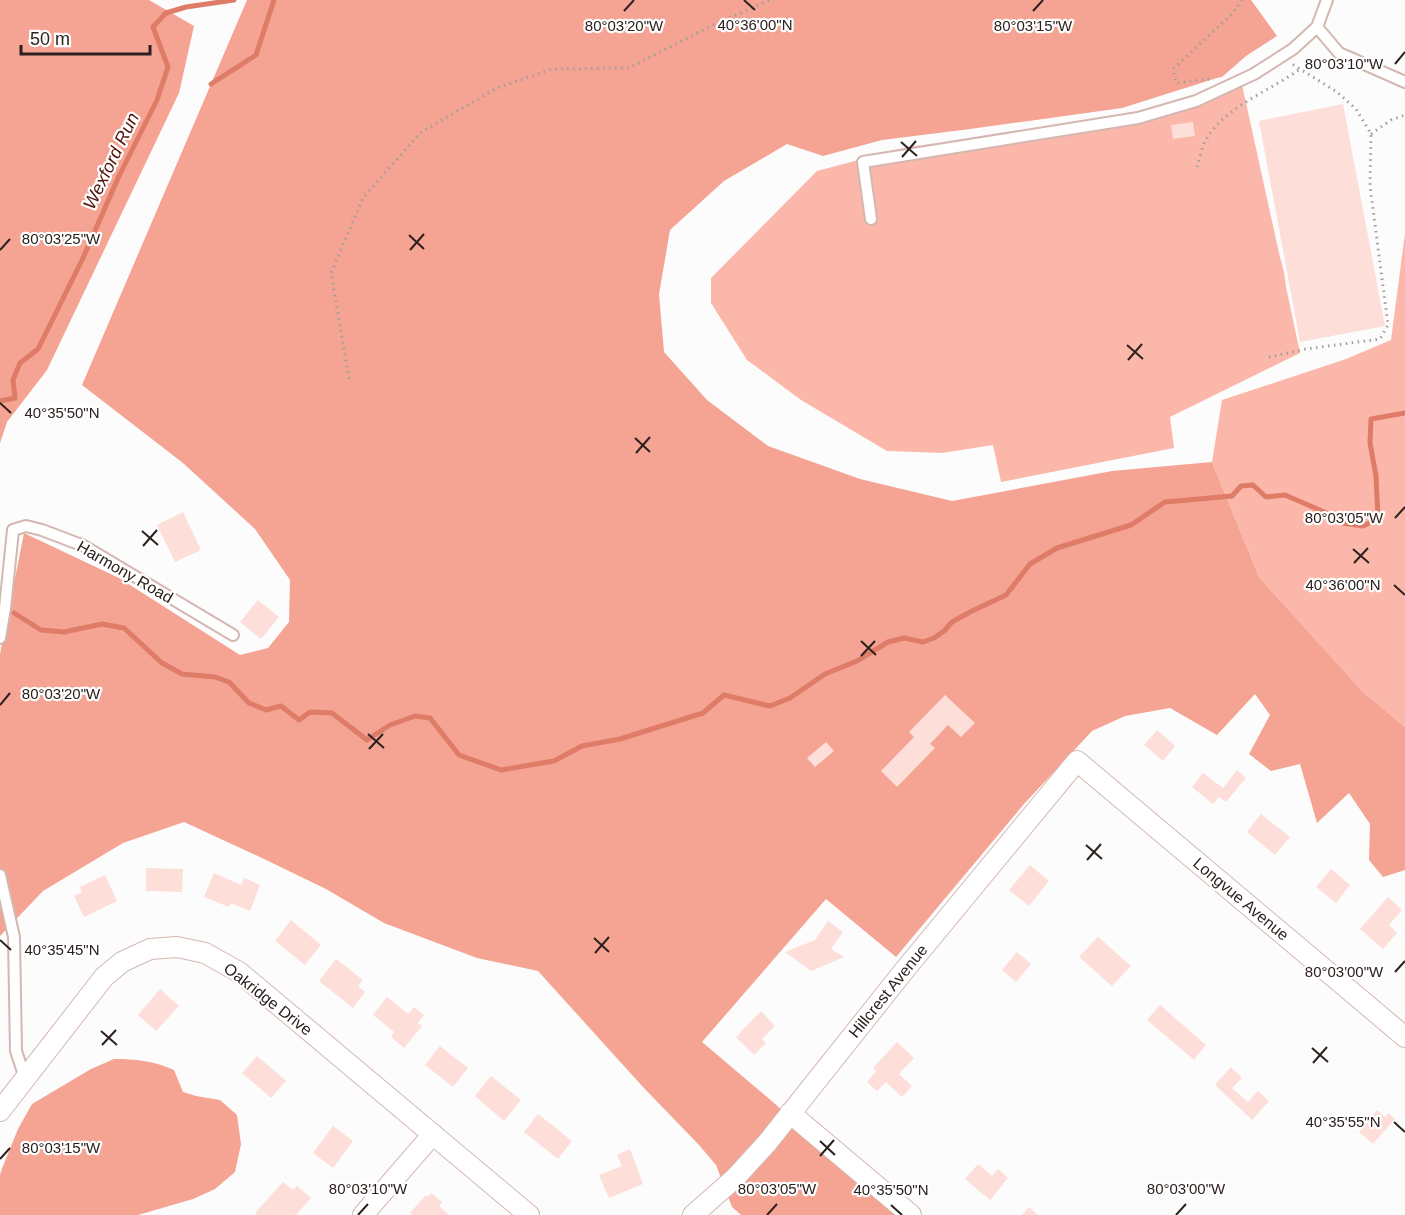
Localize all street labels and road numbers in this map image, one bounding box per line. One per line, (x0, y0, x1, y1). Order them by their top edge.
street label: Harmony Road (74, 538, 176, 606)
street label: Longvue Avenue (1190, 854, 1292, 944)
street label: Hillcrest Avenue (845, 941, 931, 1041)
street label: Oakridge Drive (221, 959, 315, 1039)

